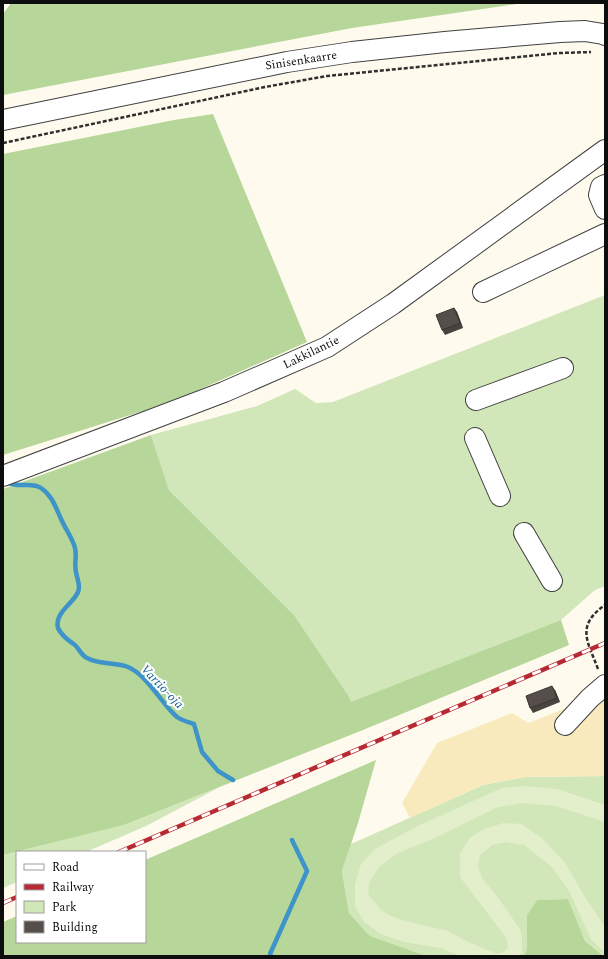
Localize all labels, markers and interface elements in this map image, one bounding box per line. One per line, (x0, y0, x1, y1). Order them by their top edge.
street label: Sinisenkaarre (264, 45, 338, 76)
street label: Lakkilantie (280, 331, 343, 374)
water label: Vartio-oja (136, 660, 189, 714)
legend (16, 851, 146, 943)
text: Road (52, 858, 79, 877)
text: Railway (52, 878, 95, 897)
text: Park (52, 898, 77, 917)
text: Building (52, 918, 98, 937)

